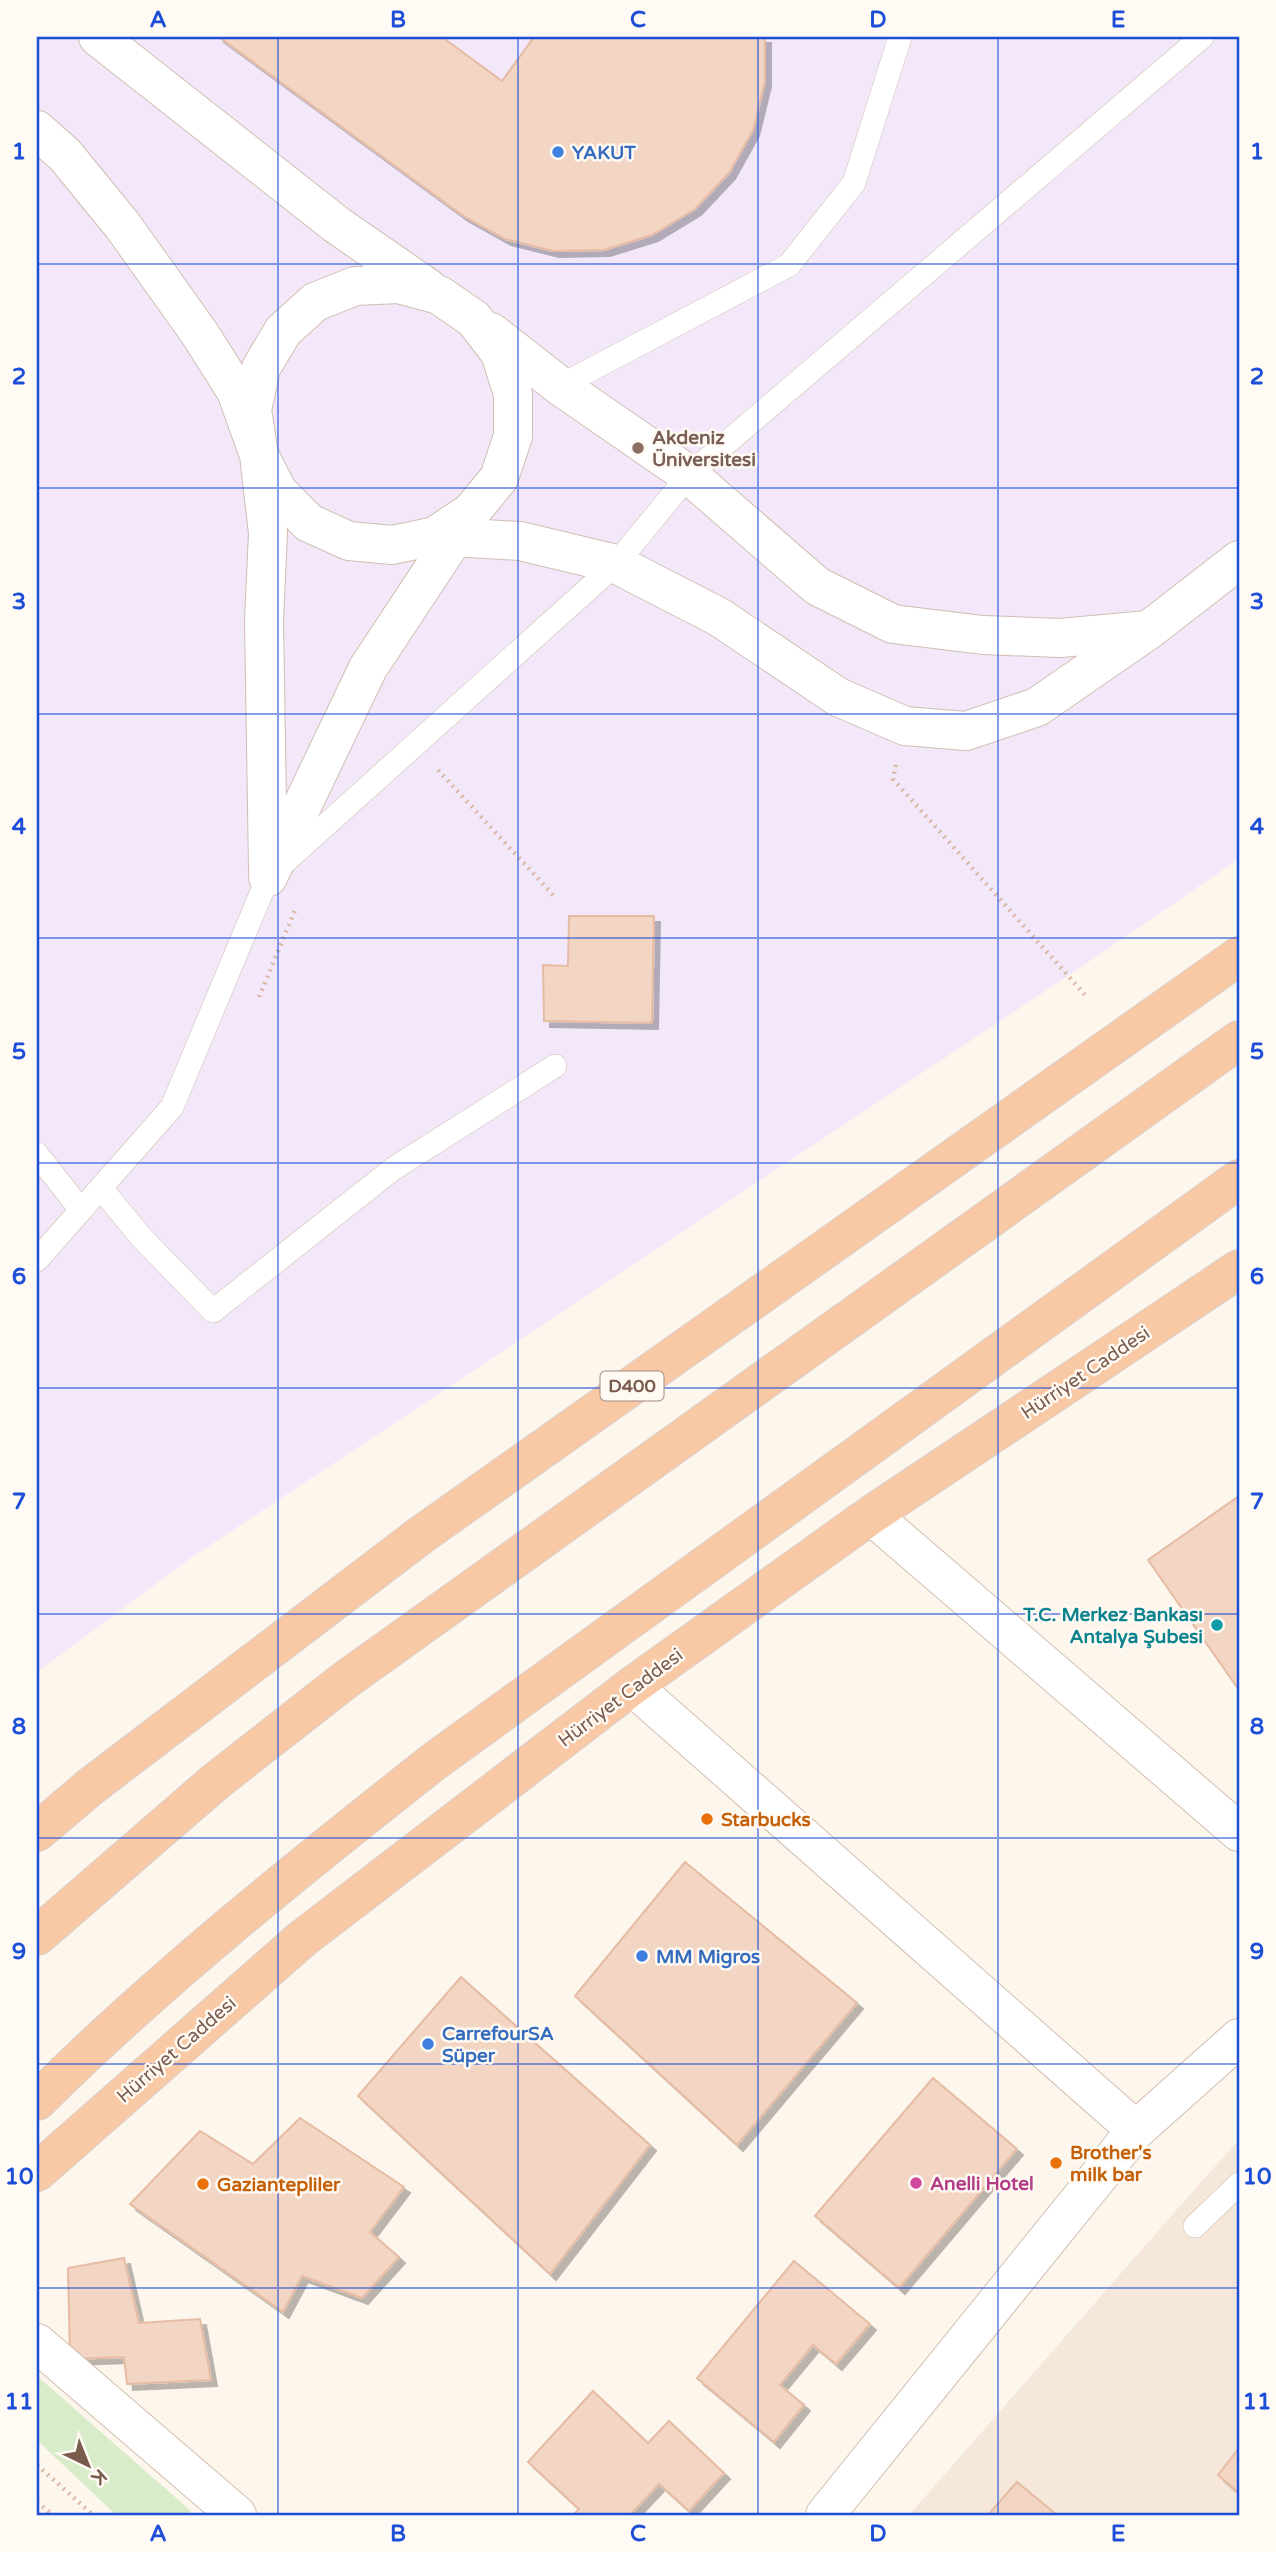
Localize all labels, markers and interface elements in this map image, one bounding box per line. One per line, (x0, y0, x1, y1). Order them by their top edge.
text: A (149, 6, 167, 34)
text: B (390, 6, 406, 34)
text: C (630, 6, 646, 34)
text: D (869, 6, 887, 34)
text: E (1111, 6, 1125, 34)
text: 1 (12, 138, 26, 166)
text: 1 (1250, 138, 1264, 166)
place label: YAKUT (572, 142, 636, 164)
marker: YAKUT (550, 144, 566, 160)
text: 2 (12, 363, 26, 391)
text: 2 (1250, 363, 1264, 391)
place label: Akdeniz Üniversitesi (652, 427, 756, 471)
marker: Akdeniz Üniversitesi (630, 440, 646, 456)
text: 3 (12, 588, 26, 616)
text: 3 (1250, 588, 1264, 616)
text: 4 (12, 813, 27, 841)
text: 4 (1250, 813, 1265, 841)
text: 5 (12, 1038, 26, 1066)
text: 5 (1250, 1038, 1264, 1066)
text: 6 (12, 1263, 26, 1291)
text: 6 (1250, 1263, 1264, 1291)
street label: Hürriyet Caddesi (1017, 1322, 1154, 1424)
road number: D400 (600, 1372, 664, 1400)
text: 7 (12, 1488, 26, 1516)
text: 7 (1250, 1488, 1264, 1516)
place label: T.C. Merkez Bankası Antalya Şubesi (1022, 1604, 1203, 1649)
marker: T.C. Merkez Bankası Antalya Şubesi (1209, 1617, 1225, 1633)
street label: Hürriyet Caddesi (554, 1644, 687, 1752)
text: 8 (12, 1713, 26, 1741)
text: 8 (1250, 1713, 1264, 1741)
place label: Starbucks (721, 1809, 811, 1831)
marker: Starbucks (699, 1811, 715, 1827)
text: 9 (12, 1938, 26, 1966)
text: 9 (1250, 1938, 1264, 1966)
place label: MM Migros (656, 1946, 760, 1969)
marker: MM Migros (634, 1948, 650, 1964)
street label: Hürriyet Caddesi (113, 1992, 241, 2107)
place label: CarrefourSA Süper (442, 2023, 554, 2068)
marker: CarrefourSA Süper (420, 2036, 436, 2052)
place label: Brother's milk bar (1070, 2142, 1152, 2186)
marker: Brother's milk bar (1048, 2155, 1064, 2171)
text: 10 (5, 2163, 33, 2191)
text: 10 (1243, 2163, 1271, 2191)
place label: Anelli Hotel (930, 2173, 1034, 2195)
place label: Gaziantepliler (217, 2174, 341, 2197)
marker: Anelli Hotel (908, 2175, 924, 2191)
marker: Gaziantepliler (195, 2176, 211, 2192)
text: 11 (5, 2388, 33, 2416)
text: 11 (1243, 2388, 1271, 2416)
north arrow (52, 2430, 122, 2500)
text: K (87, 2464, 111, 2489)
text: A (149, 2520, 167, 2548)
text: B (390, 2520, 406, 2548)
text: C (630, 2520, 646, 2548)
text: D (869, 2520, 887, 2548)
text: E (1111, 2520, 1125, 2548)

